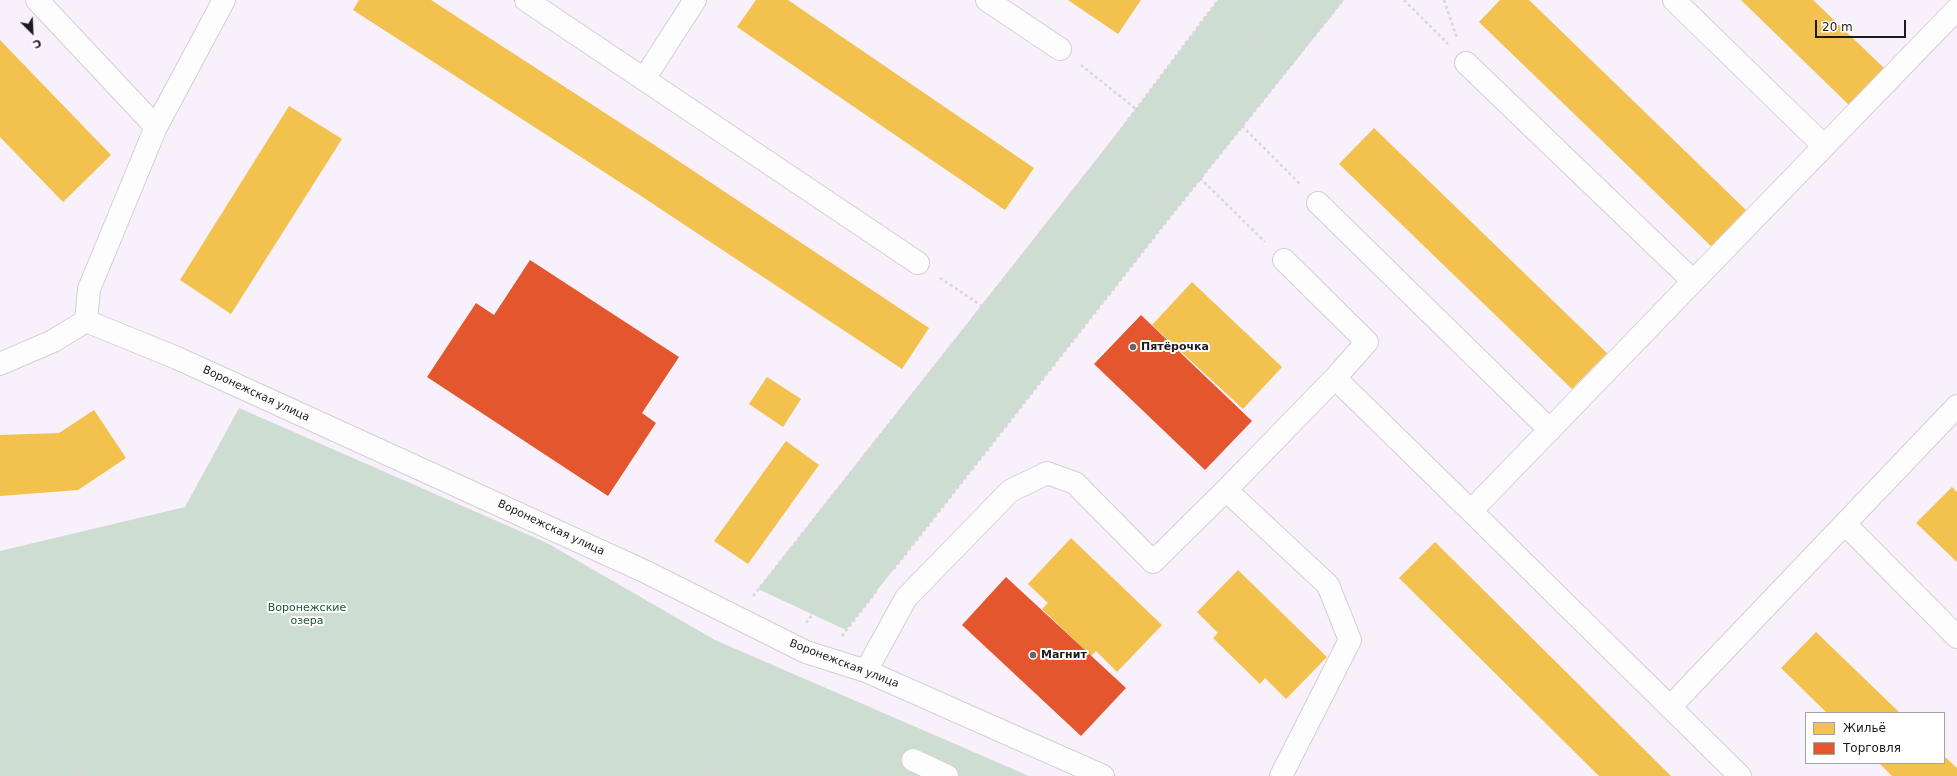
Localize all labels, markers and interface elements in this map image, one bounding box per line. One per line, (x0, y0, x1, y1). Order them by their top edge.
north arrow (12, 12, 52, 52)
scale bar (1817, 12, 1908, 38)
text: 20 m (1822, 20, 1853, 34)
text: С (31, 36, 43, 51)
place label: Пятёрочка (1141, 340, 1209, 354)
marker: Пятёрочка (1128, 342, 1138, 352)
street label: Воронежская улица (200, 363, 312, 425)
street label: Воронежская улица (495, 497, 607, 559)
park label: Воронежские озера (268, 601, 346, 627)
street label: Воронежская улица (787, 637, 901, 691)
place label: Магнит (1041, 648, 1087, 662)
marker: Магнит (1028, 650, 1038, 660)
legend (1805, 712, 1945, 764)
text: Жильё (1843, 721, 1886, 735)
text: Торговля (1843, 741, 1901, 755)

